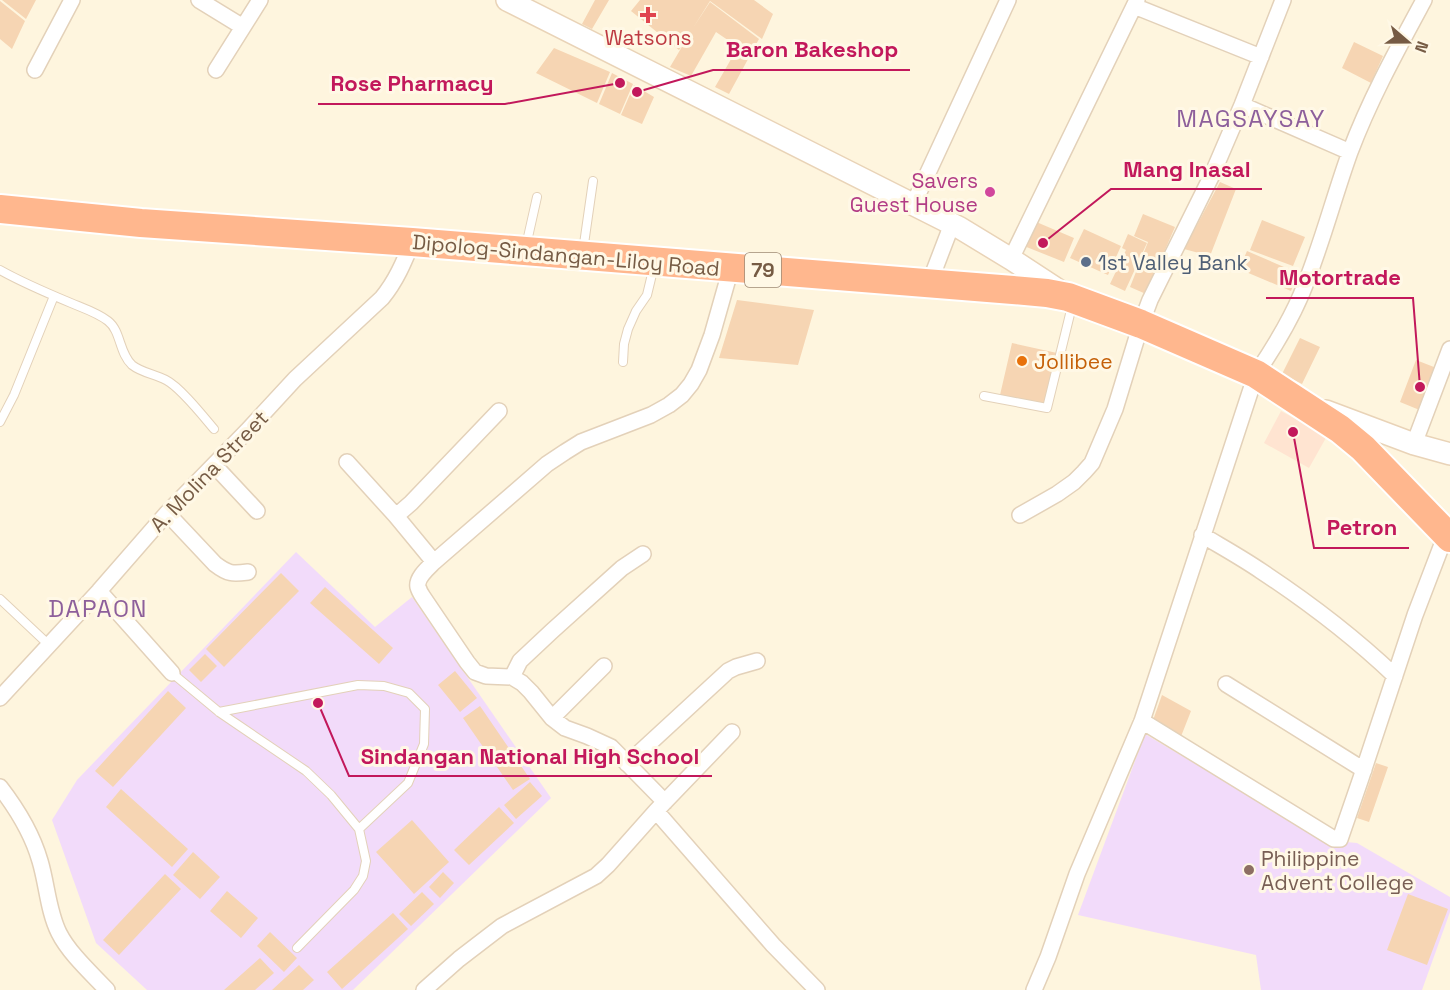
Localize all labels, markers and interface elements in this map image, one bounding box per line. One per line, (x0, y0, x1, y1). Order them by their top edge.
marker: Watsons (641, 8, 655, 22)
north arrow (1378, 12, 1438, 72)
place label: Watsons (604, 24, 692, 51)
callout: Baron Bakeshop (713, 30, 910, 70)
text: Baron Bakeshop (726, 35, 898, 63)
text: N (1410, 38, 1433, 56)
callout: Rose Pharmacy (318, 64, 505, 104)
text: Rose Pharmacy (330, 69, 494, 97)
district label: MAGSAYSAY (1176, 103, 1326, 134)
callout: Mang Inasal (1111, 149, 1262, 189)
text: Mang Inasal (1123, 155, 1251, 183)
place label: Savers Guest House (850, 167, 978, 218)
marker: Savers Guest House (983, 185, 997, 199)
street label: Dipolog-Sindangan-Liloy Road (411, 228, 721, 282)
place label: 1st Valley Bank (1098, 249, 1248, 276)
road number: 79 (745, 253, 781, 287)
marker: 1st Valley Bank (1079, 255, 1093, 269)
callout: Motortrade (1266, 258, 1413, 298)
text: Motortrade (1279, 263, 1401, 291)
place label: Jollibee (1034, 348, 1113, 375)
marker: Jollibee (1015, 354, 1029, 368)
street label: A. Molina Street (144, 404, 274, 538)
callout: Petron (1314, 508, 1409, 548)
text: Petron (1327, 513, 1397, 541)
district label: DAPAON (48, 593, 148, 624)
callout: Sindangan National High School (349, 736, 712, 776)
text: Sindangan National High School (361, 742, 699, 770)
place label: Philippine Advent College (1261, 845, 1414, 896)
marker: Philippine Advent College (1242, 863, 1256, 877)

